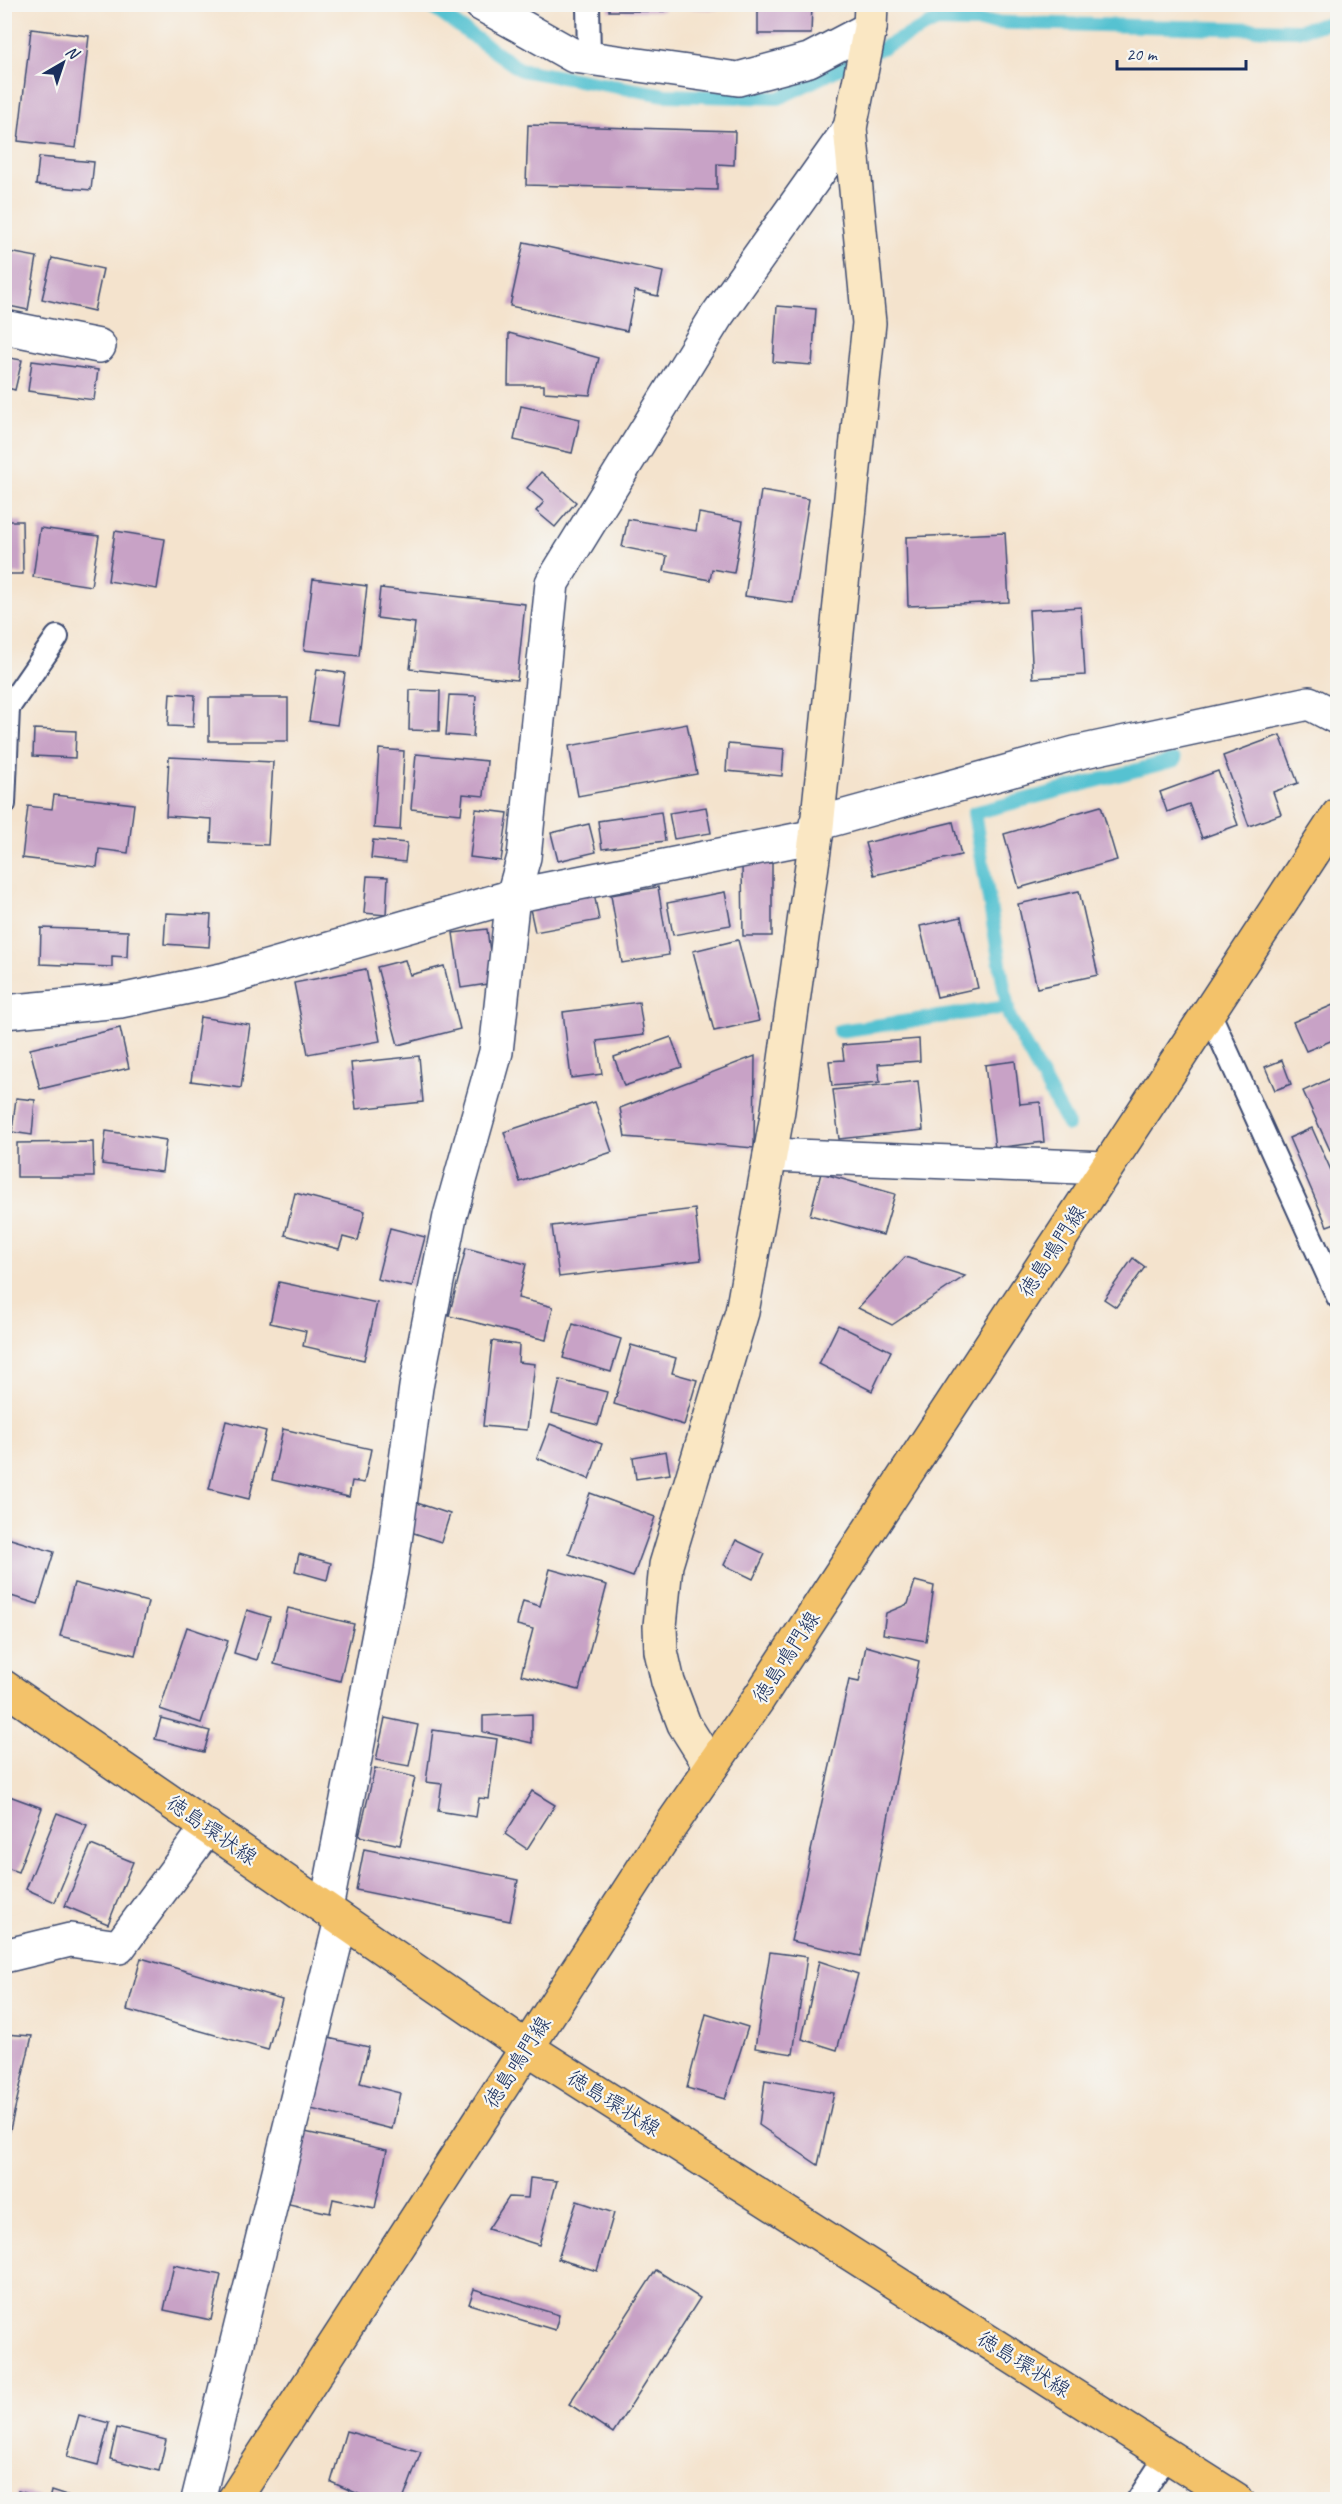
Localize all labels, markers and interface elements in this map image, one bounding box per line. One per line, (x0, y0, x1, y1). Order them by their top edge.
north arrow (33, 33, 93, 93)
scale bar (1117, 33, 1246, 71)
text: N (62, 41, 84, 65)
text: 20 m (1126, 43, 1159, 65)
street label: 徳島鳴門線 (1013, 1200, 1091, 1302)
street label: 徳島鳴門線 (747, 1606, 825, 1708)
street label: 徳島環状線 (162, 1789, 262, 1871)
street label: 徳島鳴門線 (478, 2011, 556, 2113)
street label: 徳島環状線 (563, 2064, 665, 2142)
street label: 徳島環状線 (973, 2325, 1075, 2403)

